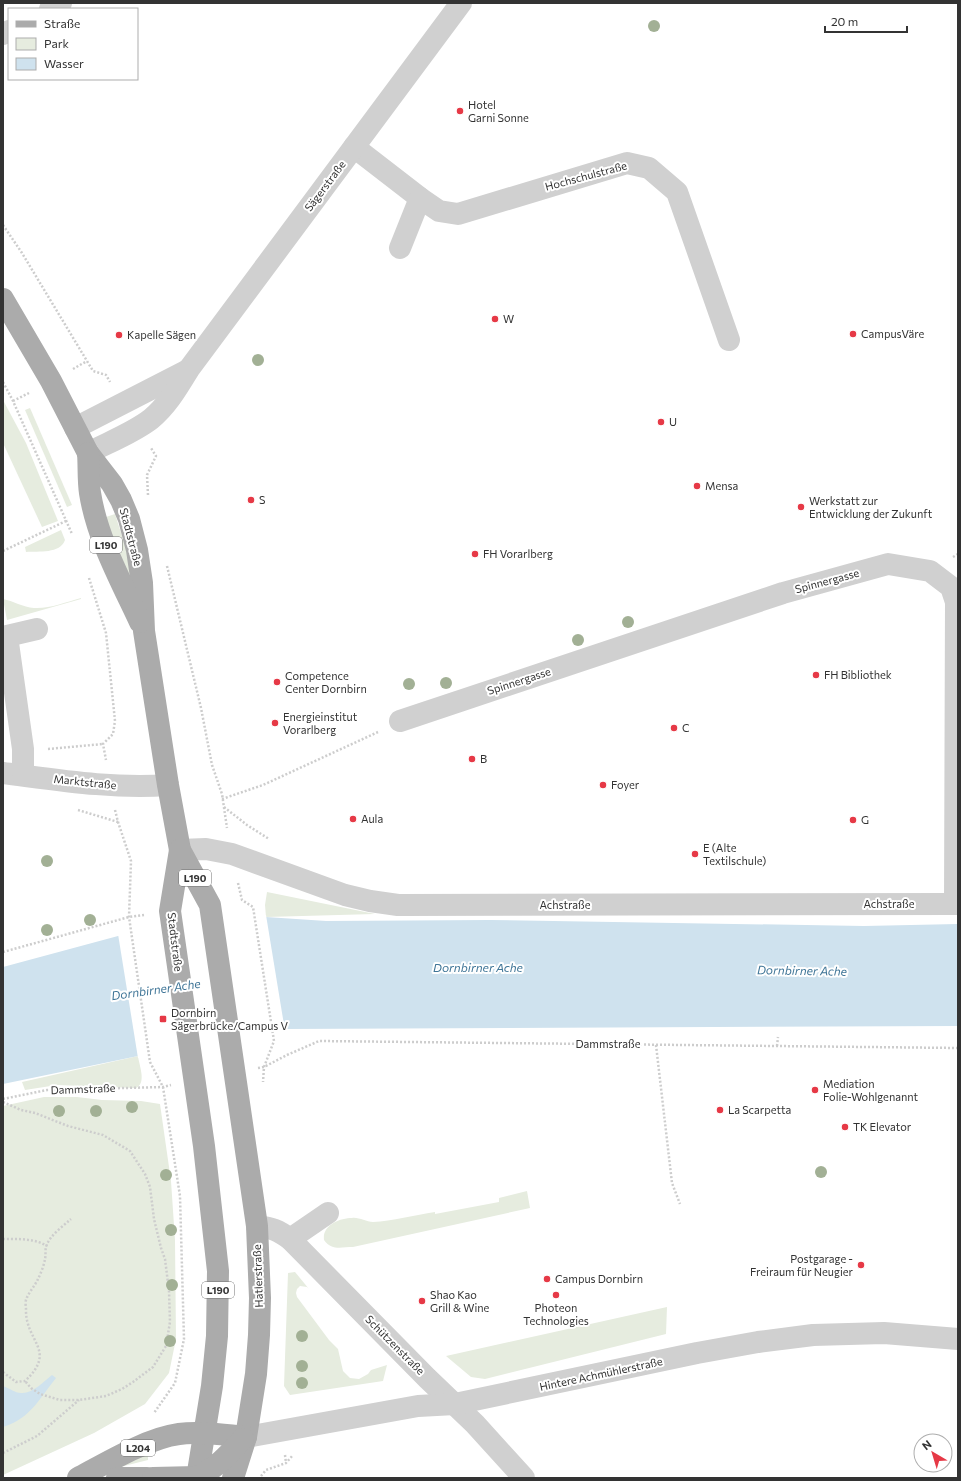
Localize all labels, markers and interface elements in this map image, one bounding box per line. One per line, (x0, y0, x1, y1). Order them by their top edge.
legend (8, 8, 138, 80)
scale bar (825, 8, 907, 34)
text: 20 m (831, 14, 858, 28)
text: Straße (44, 16, 80, 30)
text: Park (44, 36, 70, 50)
text: Wasser (44, 56, 84, 70)
place label: Hotel Garni Sonne (468, 98, 529, 124)
marker: Hotel Garni Sonne (455, 106, 465, 116)
street label: Sägerstraße (301, 158, 348, 214)
street label: Hochschulstraße (543, 158, 628, 193)
place label: W (503, 312, 514, 325)
marker: W (490, 314, 500, 324)
place label: CampusVäre (861, 327, 924, 340)
place label: Kapelle Sägen (127, 328, 196, 341)
marker: CampusVäre (848, 329, 858, 339)
marker: Kapelle Sägen (114, 330, 124, 340)
place label: U (669, 415, 677, 428)
marker: U (656, 417, 666, 427)
place label: Mensa (705, 479, 738, 492)
marker: Mensa (692, 481, 702, 491)
place label: S (259, 493, 265, 506)
place label: Werkstatt zur Entwicklung der Zukunft (809, 494, 933, 520)
marker: S (246, 495, 256, 505)
marker: Werkstatt zur Entwicklung der Zukunft (796, 502, 806, 512)
street label: Stadtstraße (118, 506, 146, 567)
road number: L190 (90, 537, 122, 553)
place label: FH Vorarlberg (483, 547, 553, 560)
marker: FH Vorarlberg (470, 549, 480, 559)
street label: Spinnergasse (793, 566, 861, 595)
street label: Spinnergasse (485, 664, 552, 697)
place label: FH Bibliothek (824, 668, 892, 681)
place label: Competence Center Dornbirn (285, 669, 367, 695)
marker: FH Bibliothek (811, 670, 821, 680)
marker: Competence Center Dornbirn (272, 677, 282, 687)
place label: Energieinstitut Vorarlberg (283, 710, 358, 736)
marker: Energieinstitut Vorarlberg (270, 718, 280, 728)
place label: C (682, 721, 690, 734)
marker: C (669, 723, 679, 733)
place label: B (480, 752, 487, 765)
marker: B (467, 754, 477, 764)
street label: Marktstraße (53, 772, 117, 791)
place label: Foyer (611, 778, 640, 791)
marker: Foyer (598, 780, 608, 790)
place label: Aula (361, 812, 383, 825)
place label: G (861, 813, 869, 826)
marker: Aula (348, 814, 358, 824)
marker: G (848, 815, 858, 825)
place label: E (Alte Textilschule) (703, 841, 766, 867)
marker: E (Alte Textilschule) (690, 849, 700, 859)
road number: L190 (179, 870, 211, 886)
street label: Achstraße (863, 897, 915, 910)
street label: Achstraße (539, 898, 591, 911)
street label: Stadtstraße (165, 912, 186, 972)
water label: Dornbirner Ache (433, 960, 524, 974)
water label: Dornbirner Ache (757, 962, 848, 978)
water label: Dornbirner Ache (110, 976, 202, 1002)
place label: Dornbirn Sägerbrücke/Campus V (171, 1006, 288, 1032)
marker: Dornbirn Sägerbrücke/Campus V (158, 1014, 168, 1024)
street label: Dammstraße (575, 1037, 641, 1050)
place label: Mediation Folie-Wohlgenannt (823, 1077, 919, 1103)
street label: Dammstraße (50, 1081, 116, 1096)
marker: Mediation Folie-Wohlgenannt (810, 1085, 820, 1095)
place label: La Scarpetta (728, 1103, 791, 1116)
marker: La Scarpetta (715, 1105, 725, 1115)
place label: TK Elevator (853, 1120, 912, 1133)
marker: TK Elevator (840, 1122, 850, 1132)
street label: Hatlerstraße (250, 1244, 265, 1308)
place label: Postgarage - Freiraum für Neugier (750, 1252, 854, 1278)
marker: Postgarage - Freiraum für Neugier (856, 1260, 866, 1270)
place label: Campus Dornbirn (555, 1272, 643, 1285)
marker: Campus Dornbirn (542, 1274, 552, 1284)
road number: L190 (202, 1282, 234, 1298)
place label: Shao Kao Grill & Wine (430, 1288, 490, 1314)
marker: Photeon Technologies (551, 1290, 561, 1300)
marker: Shao Kao Grill & Wine (417, 1296, 427, 1306)
place label: Photeon Technologies (523, 1301, 589, 1327)
street label: Schützenstraße (363, 1312, 428, 1377)
street label: Hintere Achmühlerstraße (538, 1354, 664, 1393)
north arrow (913, 1433, 953, 1473)
text: N (919, 1437, 934, 1452)
road number: L204 (121, 1440, 155, 1456)

